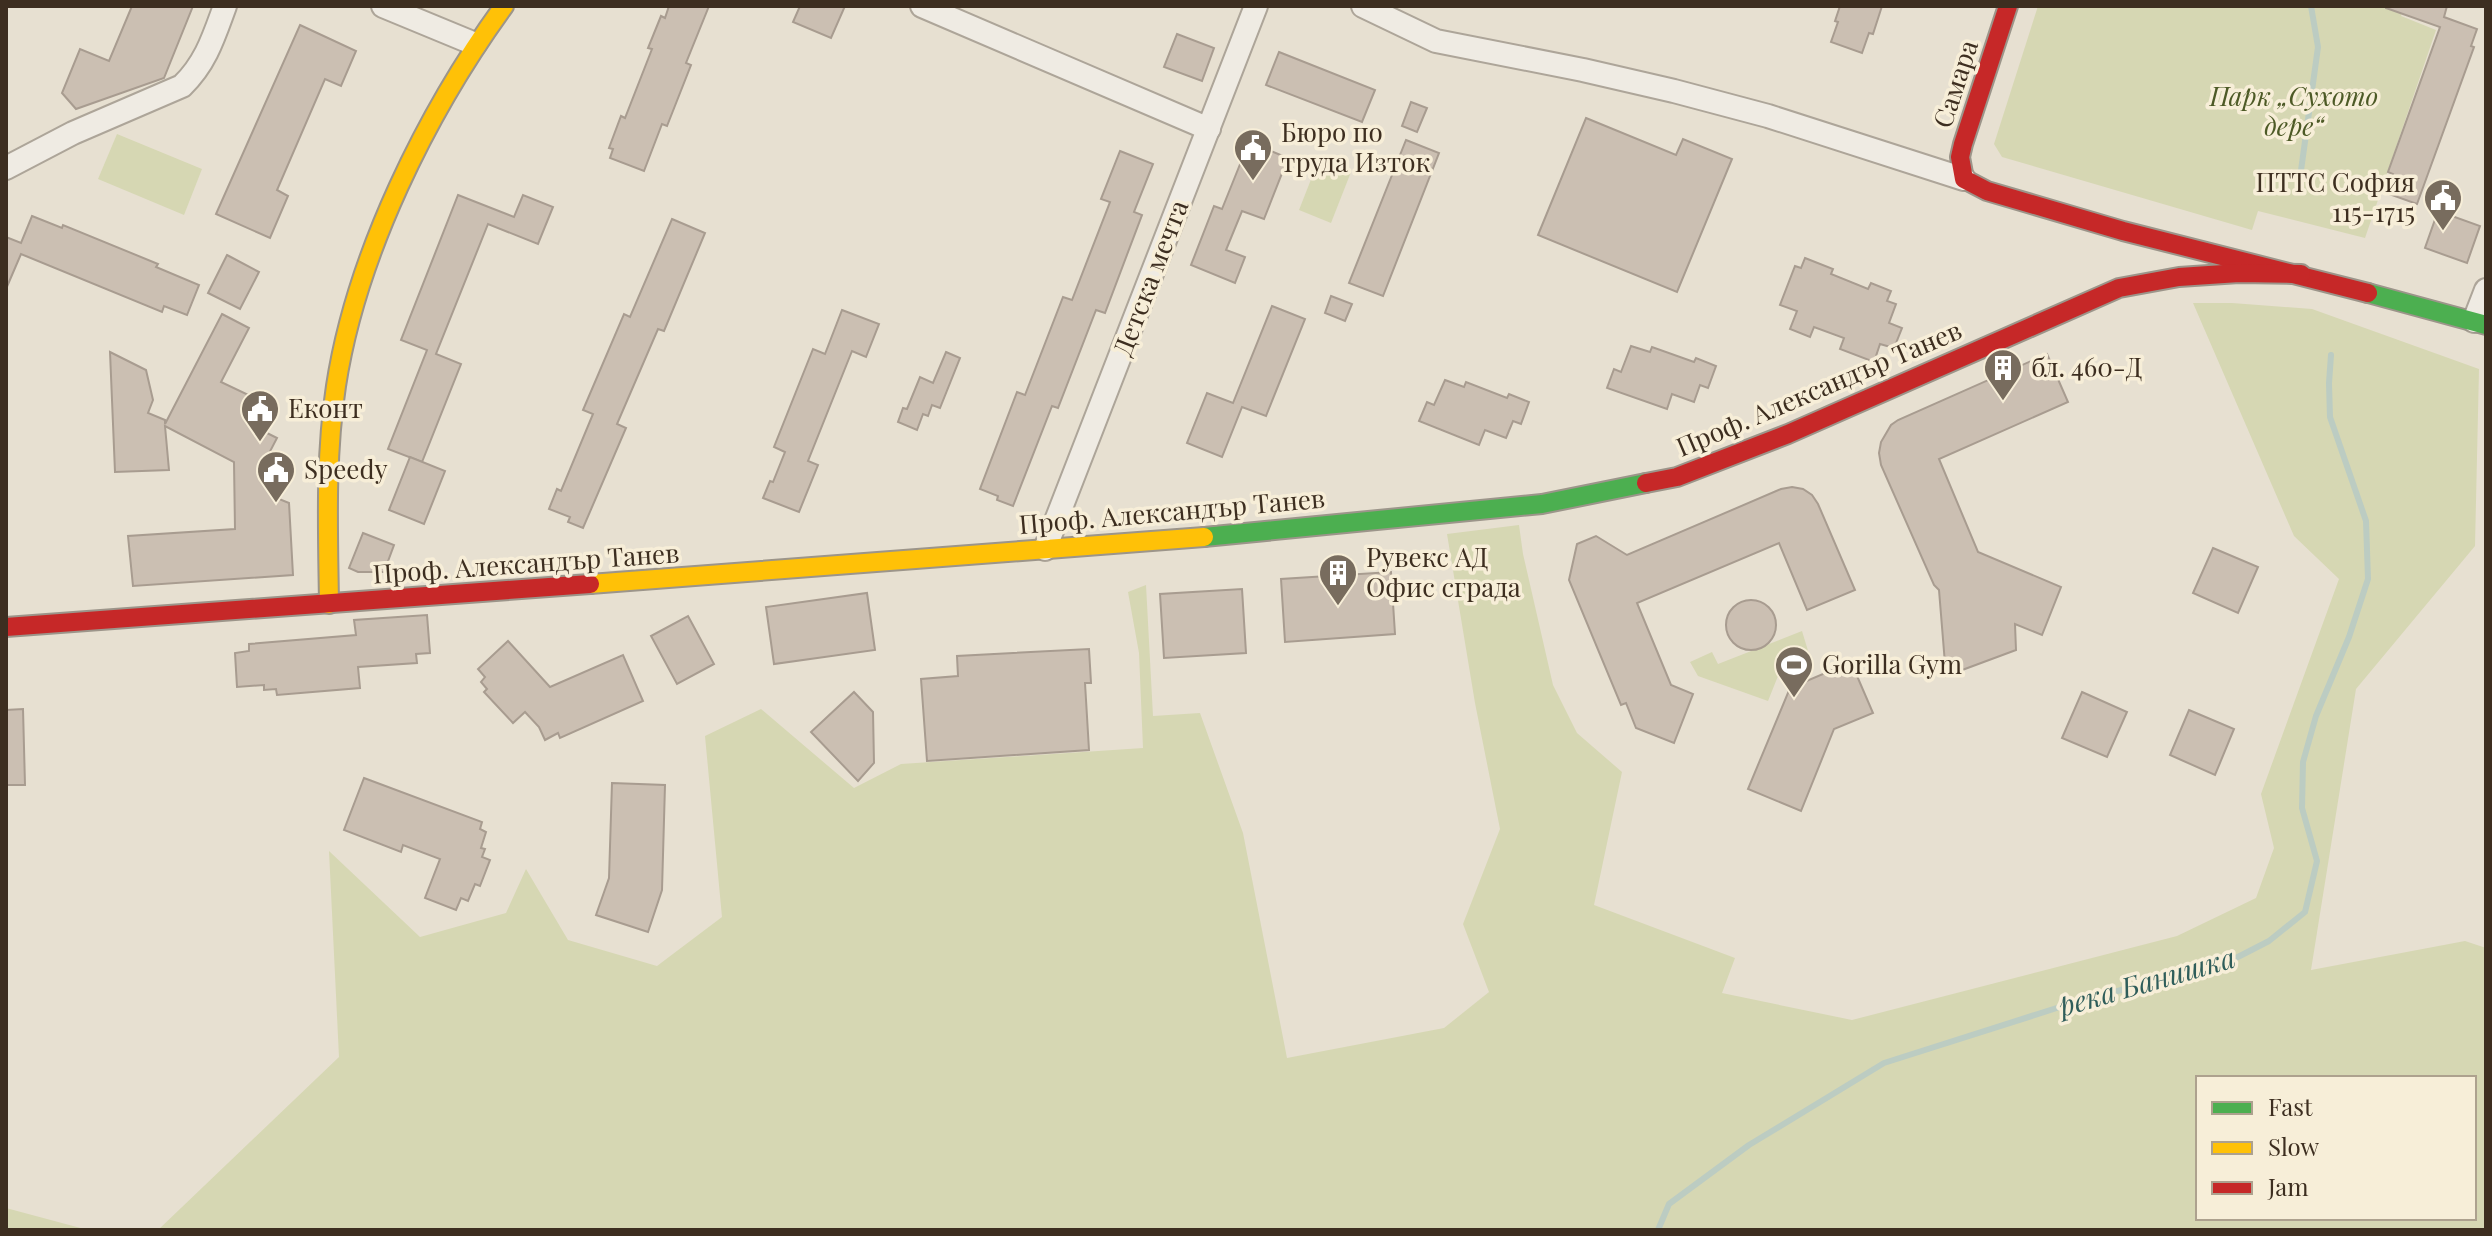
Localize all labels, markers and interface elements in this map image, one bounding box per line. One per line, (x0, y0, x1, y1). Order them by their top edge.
street label: Самара (1924, 35, 1985, 132)
park label: Парк „Сухото дере“ (2209, 78, 2378, 143)
place label: Бюро по труда Изток (1281, 114, 1430, 179)
public building icon: Бюро по труда Изток (1232, 127, 1274, 182)
place label: ПТТС София 115-1715 (2256, 164, 2415, 229)
public building icon: ПТТС София 115-1715 (2422, 177, 2464, 232)
street label: Детска мечта (1104, 195, 1195, 360)
street label: Проф. Александър Танев (1670, 312, 1967, 464)
building icon: бл. 460-Д (1982, 347, 2024, 402)
place label: бл. 460-Д (2031, 349, 2142, 384)
public building icon: Еконт (239, 388, 281, 443)
place label: Еконт (288, 390, 363, 425)
public building icon: Speedy (255, 449, 297, 504)
place label: Speedy (304, 451, 388, 486)
street label: Проф. Александър Танев (1017, 480, 1326, 541)
street label: Проф. Александър Танев (372, 534, 680, 591)
place label: Рувекс АД Офис сграда (1366, 539, 1521, 604)
building icon: Рувекс АД Офис сграда (1317, 552, 1359, 607)
sports icon: Gorilla Gym (1773, 644, 1815, 699)
place label: Gorilla Gym (1822, 646, 1962, 681)
water label: река Банишка (2052, 938, 2239, 1024)
legend (2196, 1076, 2476, 1220)
text: Fast (2268, 1090, 2313, 1122)
text: Slow (2268, 1130, 2320, 1162)
text: Jam (2267, 1170, 2309, 1202)

